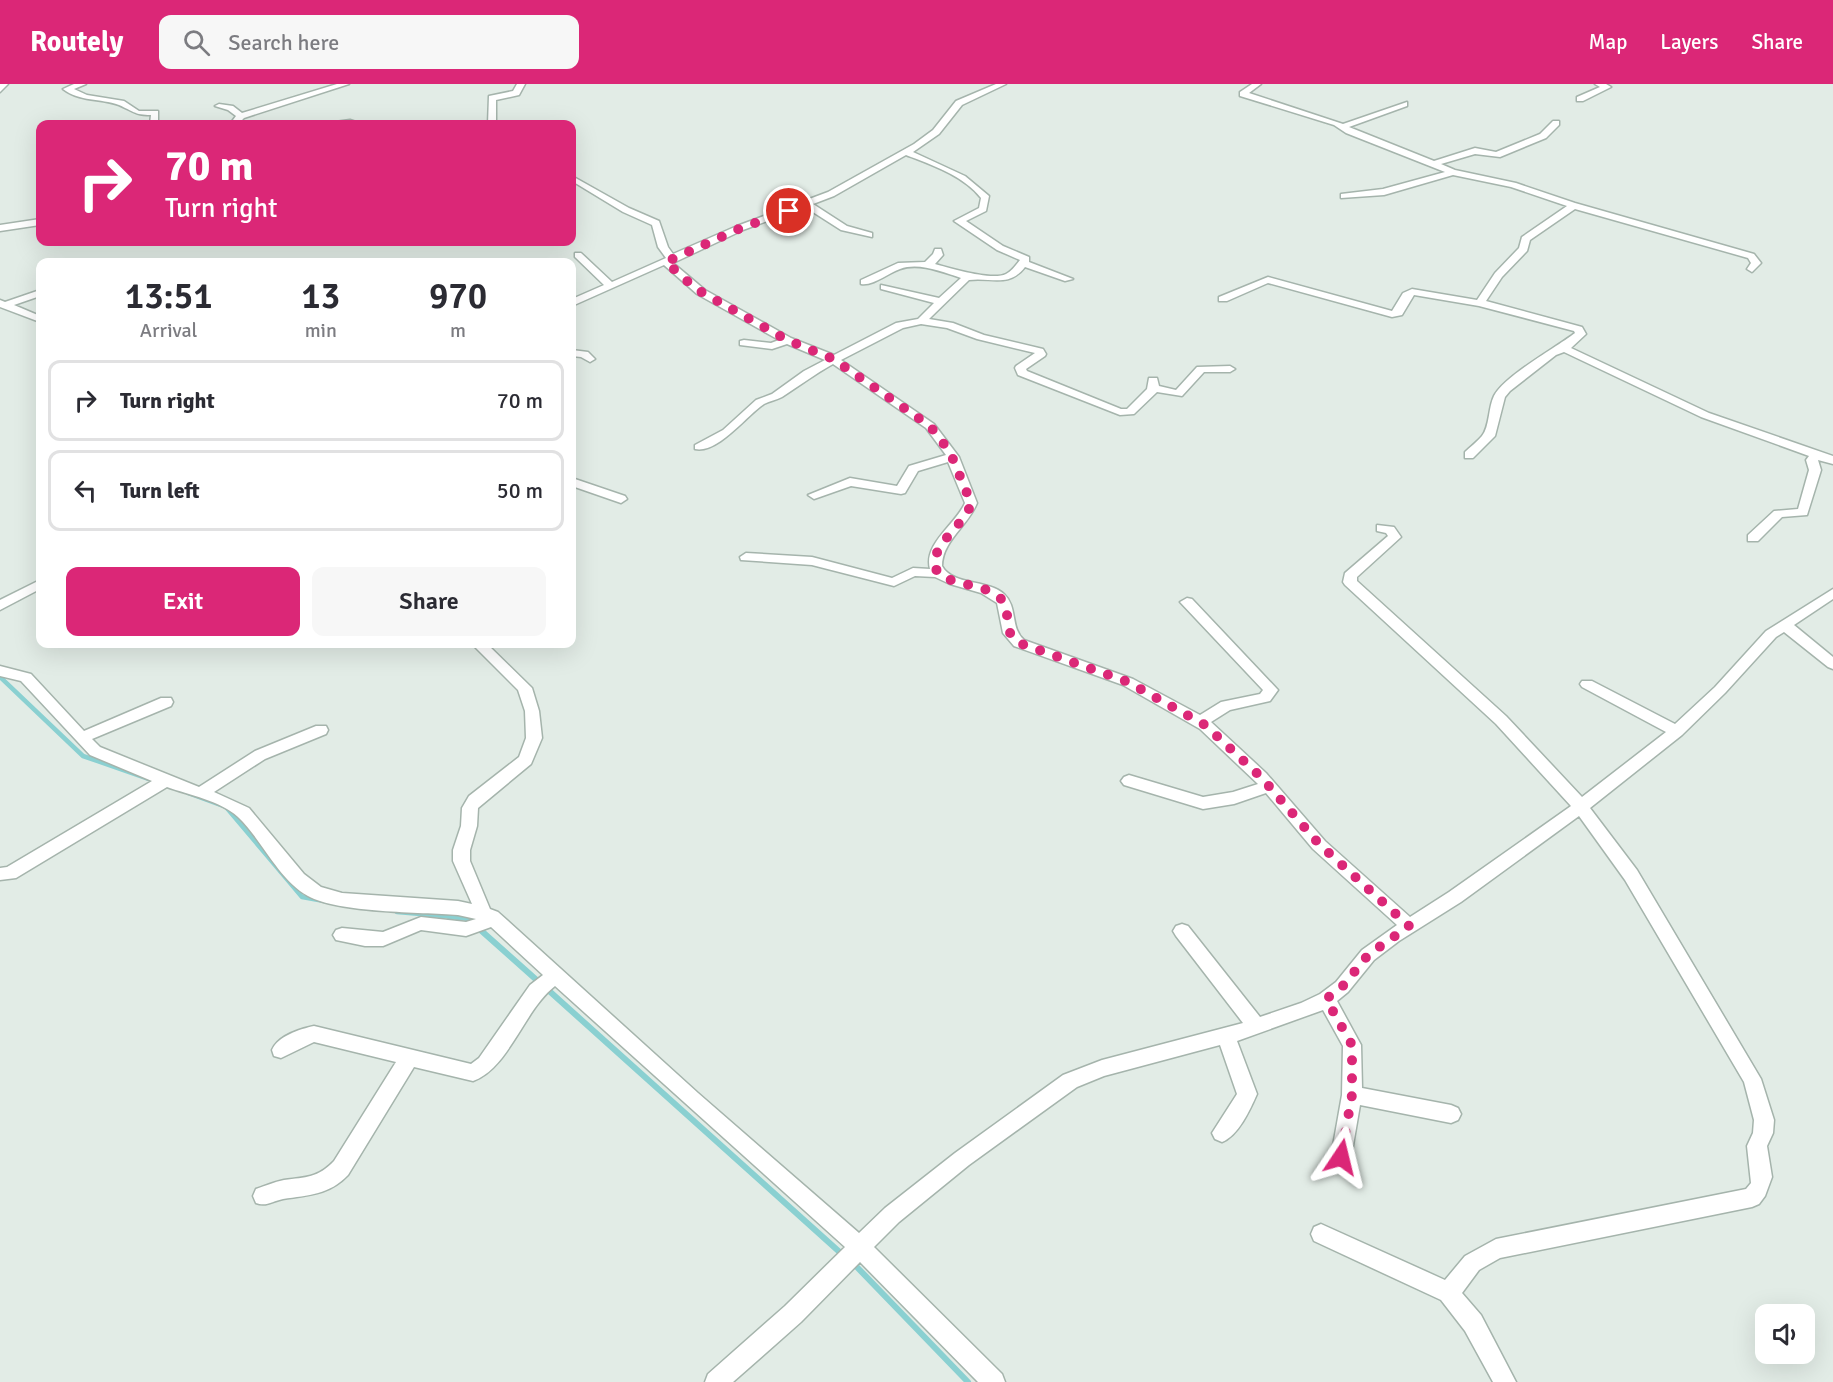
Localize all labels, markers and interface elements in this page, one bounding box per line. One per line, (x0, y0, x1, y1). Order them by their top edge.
search box (159, 15, 579, 69)
text: Routely (30, 25, 123, 59)
icon: search (180, 26, 213, 59)
text: Search here (228, 29, 339, 56)
text: Map (1589, 29, 1627, 55)
text: Layers (1660, 29, 1718, 55)
text: Share (1751, 29, 1803, 55)
text: 70 m (165, 141, 254, 192)
icon: right (66, 144, 144, 222)
pin (763, 185, 814, 236)
text: Turn right (165, 192, 278, 225)
icon: arrive (772, 194, 805, 227)
text: 13:51 (125, 274, 213, 319)
text: 13 (301, 274, 340, 319)
text: 970 (429, 274, 487, 319)
text: Arrival (140, 318, 197, 343)
text: min (305, 318, 337, 343)
text: m (450, 318, 466, 343)
icon: right (69, 384, 102, 417)
text: Turn right (120, 387, 215, 414)
text: 70 m (497, 387, 543, 414)
icon: left (69, 474, 102, 507)
text: Turn left (120, 477, 200, 504)
text: 50 m (497, 477, 543, 504)
button: Exit (66, 567, 300, 636)
button: Share (312, 567, 546, 636)
position arrow (1309, 1125, 1373, 1189)
map controls (1755, 1304, 1815, 1364)
button: sound (1755, 1304, 1815, 1364)

